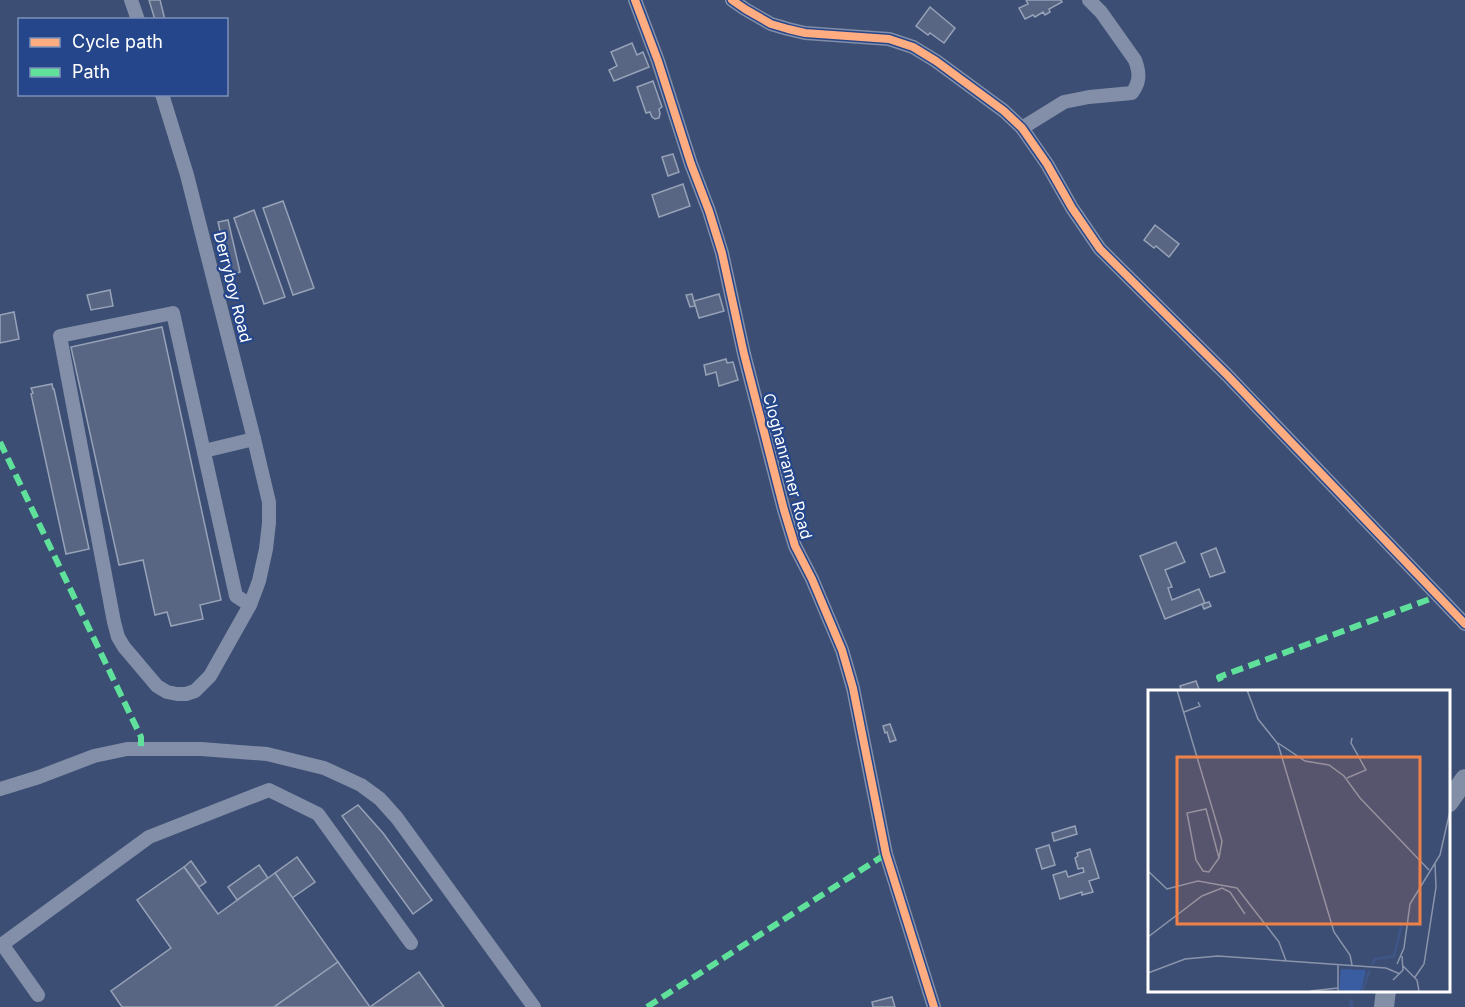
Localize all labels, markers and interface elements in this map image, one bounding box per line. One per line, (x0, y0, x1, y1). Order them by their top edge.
legend (18, 18, 228, 96)
text: Cycle path (72, 31, 163, 52)
text: Path (72, 61, 110, 82)
street label: Derryboy Road (210, 229, 256, 345)
street label: Cloghanramer Road (759, 391, 817, 541)
inset map (1148, 690, 1450, 992)

